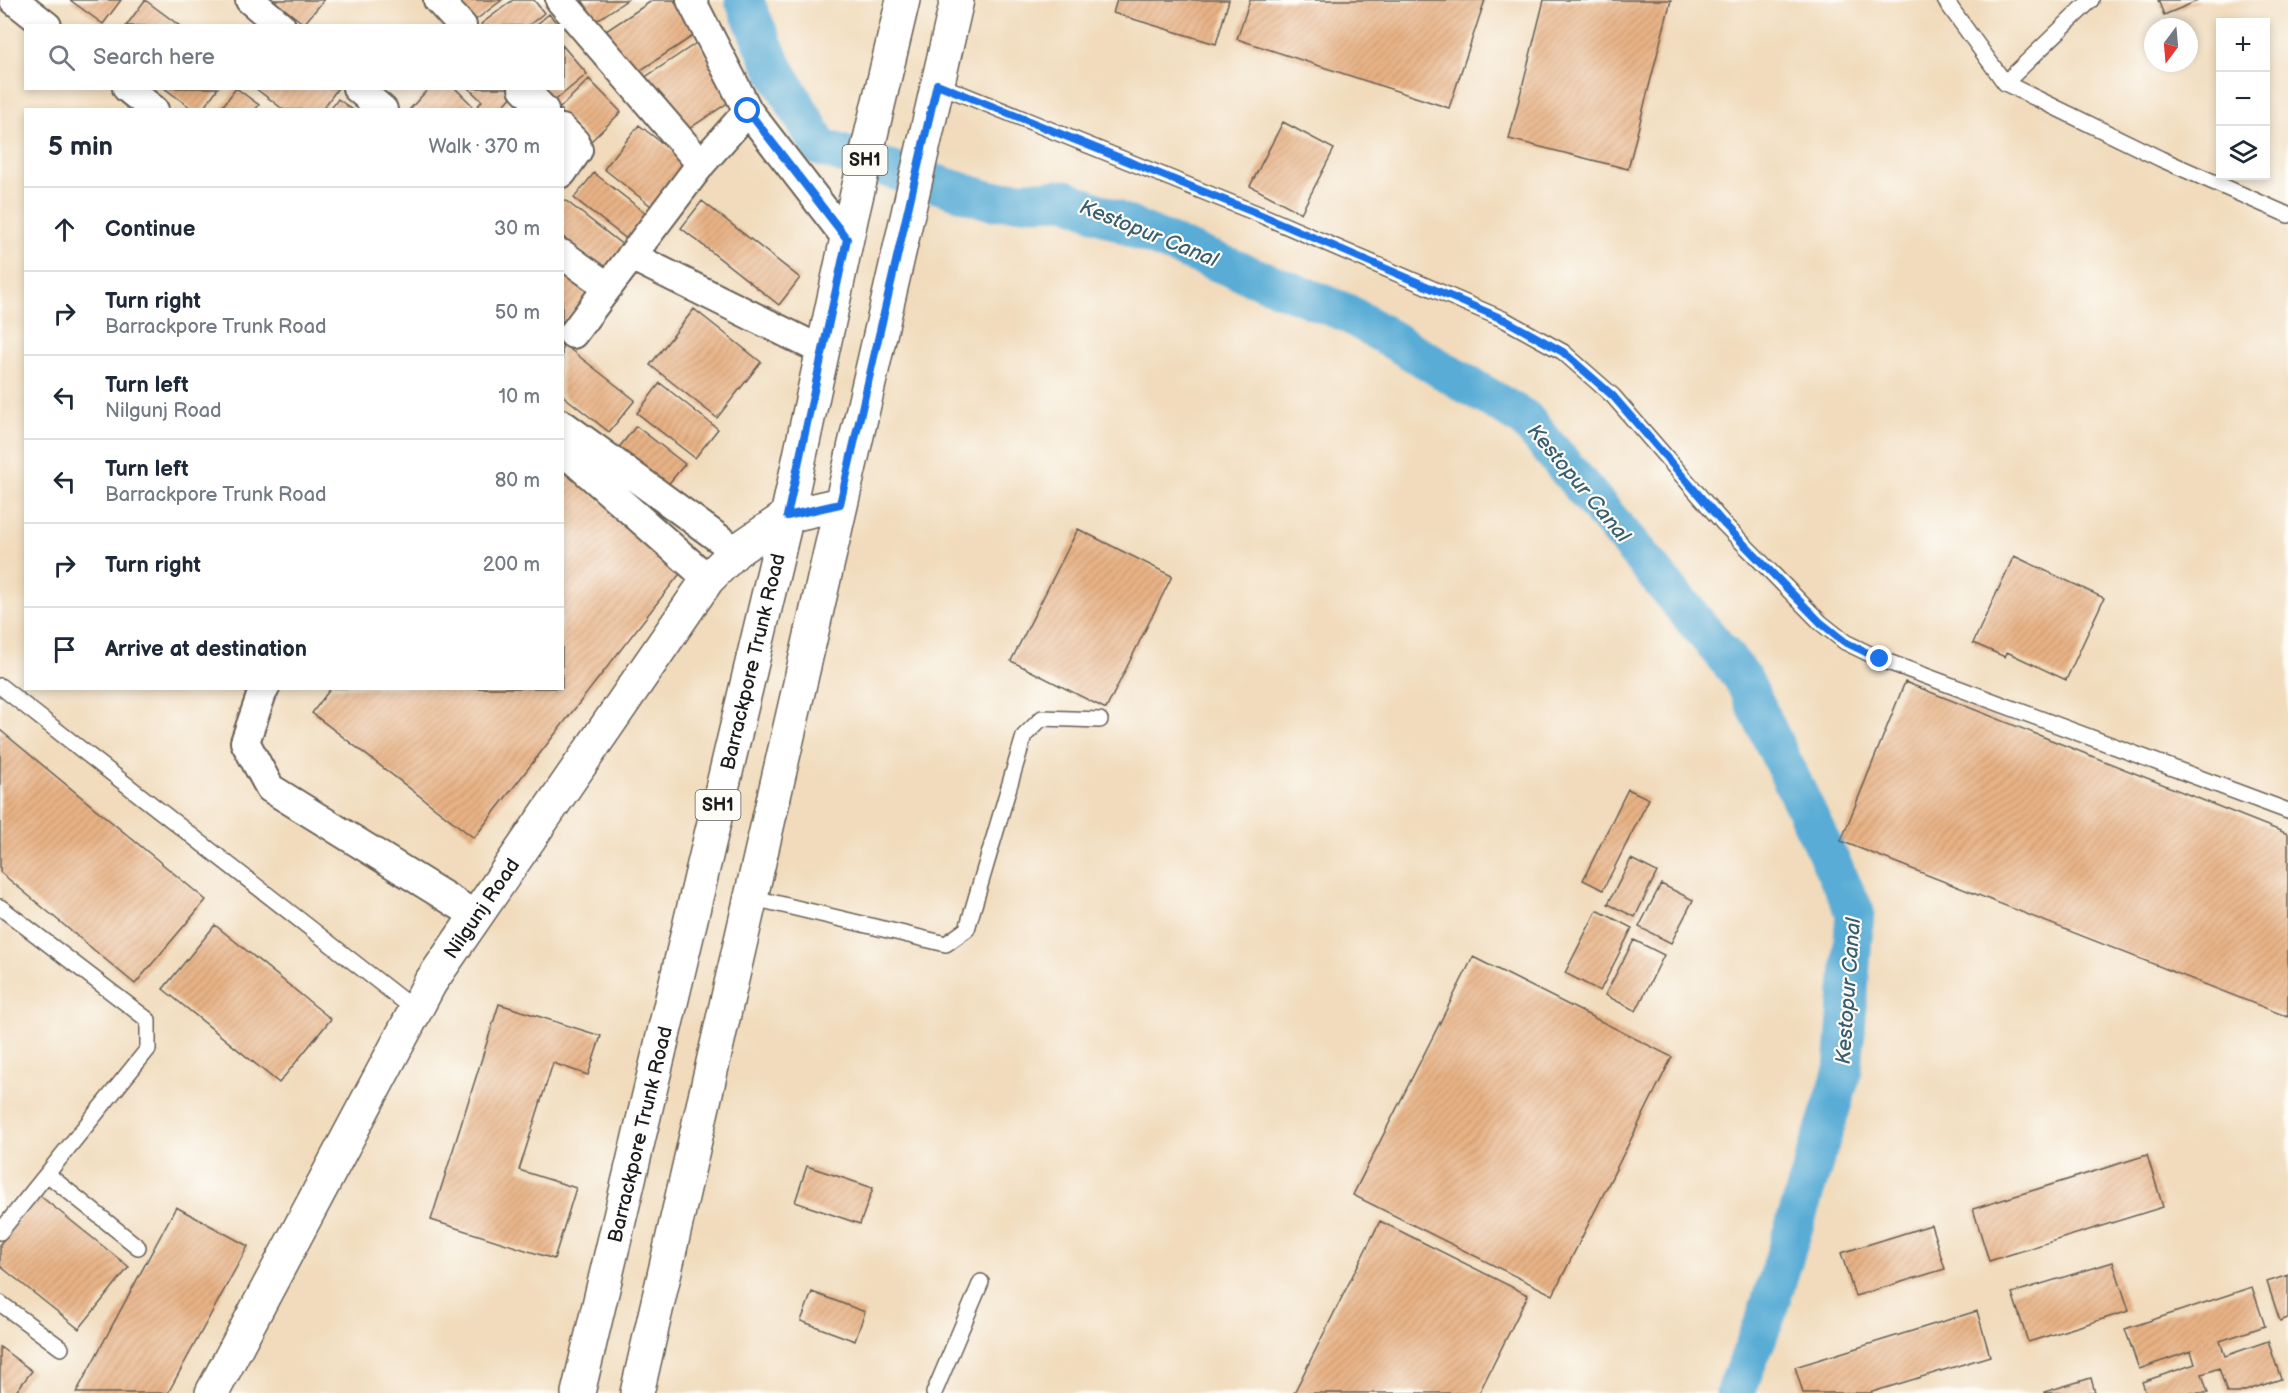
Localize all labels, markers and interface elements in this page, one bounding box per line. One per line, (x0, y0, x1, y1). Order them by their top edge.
north arrow (2144, 18, 2198, 72)
map controls (2216, 18, 2270, 180)
button: + (2216, 18, 2270, 72)
search box (24, 24, 564, 90)
icon: search (45, 41, 78, 74)
text: Search here (93, 44, 215, 71)
button: − (2216, 72, 2270, 126)
route start (734, 97, 760, 123)
button: layers (2216, 126, 2270, 180)
text: 5 min (48, 132, 113, 163)
text: Walk · 370 m (428, 135, 540, 159)
road number: SH1 (842, 145, 888, 175)
water label: Kestopur Canal (1076, 194, 1223, 273)
icon: ahead (48, 213, 81, 246)
text: Continue (105, 216, 195, 243)
text: 30 m (494, 217, 540, 241)
text: Turn right (105, 288, 201, 315)
icon: right (48, 297, 81, 330)
text: 50 m (495, 301, 540, 325)
text: Barrackpore Trunk Road (105, 315, 326, 339)
text: Turn left (105, 372, 189, 399)
icon: left (48, 381, 81, 414)
text: 10 m (499, 385, 540, 409)
text: Nilgunj Road (105, 399, 222, 423)
water label: Kestopur Canal (1522, 419, 1636, 548)
text: Turn left (105, 456, 189, 483)
icon: left (48, 465, 81, 498)
text: 80 m (495, 469, 540, 493)
text: Barrackpore Trunk Road (105, 483, 326, 507)
icon: right (48, 549, 81, 582)
street label: Barrackpore Trunk Road (716, 551, 791, 772)
text: Turn right (105, 552, 201, 579)
text: 200 m (483, 553, 540, 577)
icon: arrive (48, 633, 81, 666)
text: Arrive at destination (105, 636, 307, 663)
route end (1866, 645, 1892, 671)
road number: SH1 (696, 790, 740, 820)
street label: Nilgunj Road (439, 854, 525, 964)
water label: Kestopur Canal (1831, 916, 1866, 1065)
street label: Barrackpore Trunk Road (603, 1024, 678, 1245)

